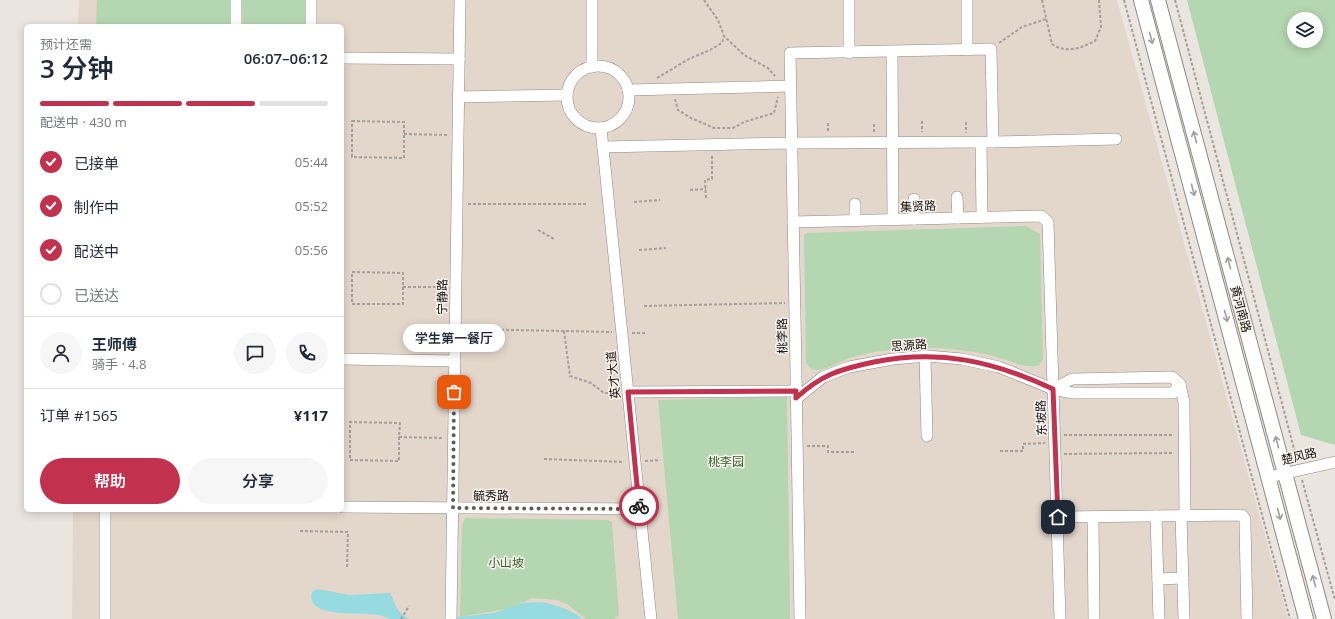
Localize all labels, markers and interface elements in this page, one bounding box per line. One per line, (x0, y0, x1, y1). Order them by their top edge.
map controls (1287, 12, 1323, 48)
button: layers (1287, 12, 1323, 48)
one-way arrow (1148, 31, 1155, 44)
text: 预计还需 (40, 35, 92, 53)
text: 06:07–06:12 (244, 48, 328, 68)
text: 3 分钟 (40, 50, 114, 86)
text: 配送中 · 430 m (40, 113, 127, 131)
one-way arrow (1191, 131, 1198, 144)
icon: check (40, 151, 62, 173)
text: 已接单 (74, 153, 119, 173)
text: 05:44 (295, 153, 328, 171)
one-way arrow (1189, 183, 1197, 196)
icon: check (40, 195, 62, 217)
text: 制作中 (74, 197, 119, 217)
text: 05:52 (295, 197, 328, 215)
street label: 集贤路 (900, 197, 936, 215)
icon: check (40, 239, 62, 261)
text: 配送中 (74, 241, 119, 261)
text: 05:56 (295, 241, 328, 259)
one-way arrow (1225, 256, 1232, 269)
street label: 宁静路 (433, 279, 451, 315)
street label: 黄河南路 (1227, 284, 1255, 334)
text: 已送达 (74, 285, 119, 305)
one-way arrow (1223, 309, 1231, 322)
street label: 桃李路 (773, 318, 791, 354)
callout: 学生第一餐厅 (403, 324, 505, 352)
text: 学生第一餐厅 (415, 329, 493, 347)
button: person (40, 332, 82, 374)
button: chat (234, 332, 276, 374)
button: phone (286, 332, 328, 374)
text: 王师傅 (92, 334, 137, 354)
street label: 思源路 (890, 335, 928, 355)
street label: 英才大道 (602, 350, 624, 400)
text: 骑手 · 4.8 (92, 355, 146, 373)
pin (437, 375, 471, 409)
icon: bag (443, 381, 465, 403)
street label: 东坡路 (1032, 400, 1050, 436)
text: 订单 #1565 (40, 405, 118, 425)
text: ¥117 (294, 405, 328, 425)
one-way arrow (1272, 436, 1280, 449)
street label: 楚风路 (1280, 444, 1318, 468)
park label: 桃李园 (708, 453, 744, 470)
button: 帮助 (40, 458, 180, 504)
button: 分享 (188, 458, 328, 504)
courier (619, 486, 659, 526)
street label: 毓秀路 (473, 487, 509, 504)
icon: bike (628, 495, 650, 517)
pin (1041, 500, 1075, 534)
icon: home (1047, 506, 1069, 528)
one-way arrow (1275, 508, 1283, 521)
park label: 小山坡 (488, 554, 524, 571)
one-way arrow (1310, 575, 1317, 588)

